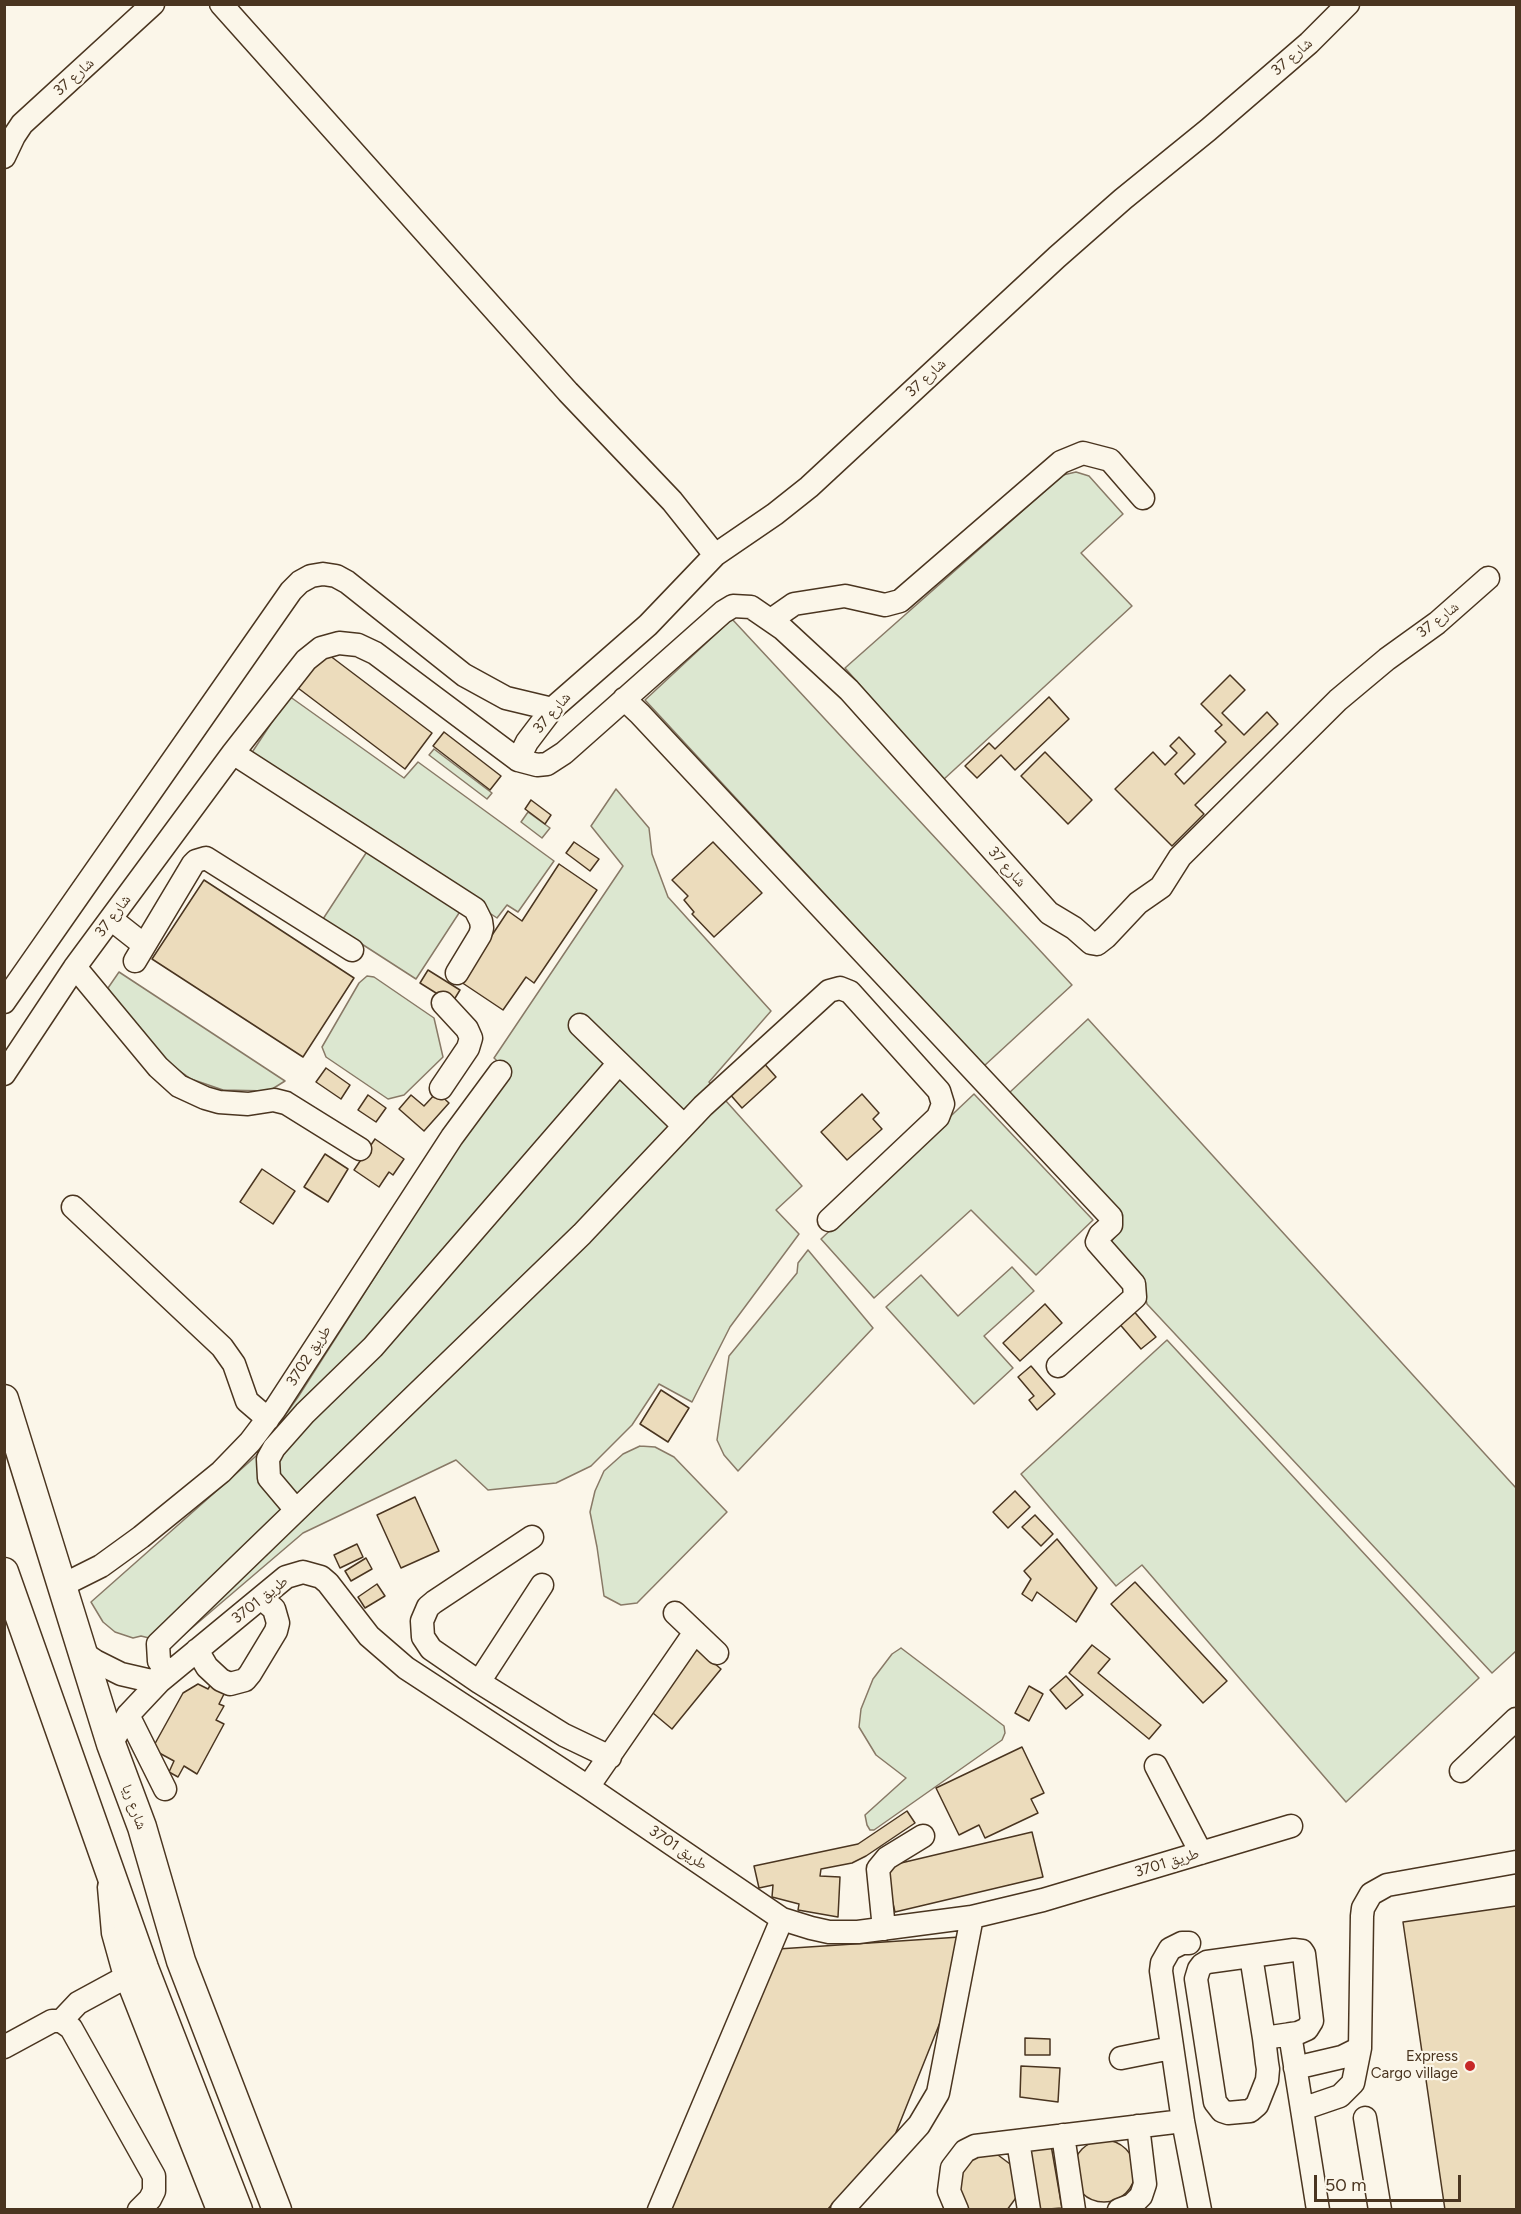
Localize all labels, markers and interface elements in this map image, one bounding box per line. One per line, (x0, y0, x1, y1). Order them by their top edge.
street label: شارع 37 (1268, 34, 1316, 80)
street label: شارع 37 (50, 54, 98, 100)
street label: شارع 37 (902, 355, 950, 401)
street label: شارع 37 (1413, 598, 1463, 642)
street label: شارع 37 (529, 689, 575, 737)
street label: شارع 37 (984, 843, 1030, 891)
street label: شارع 37 (91, 891, 135, 941)
street label: طريق 3702 (283, 1322, 335, 1390)
street label: طريق 3701 (228, 1572, 292, 1628)
street label: شارع ريا (118, 1782, 150, 1832)
street label: طريق 3701 (645, 1822, 711, 1874)
street label: طريق 3701 (1133, 1845, 1201, 1881)
place label: Express Cargo village (1371, 2048, 1458, 2083)
marker: Express Cargo village (1463, 2059, 1477, 2073)
scale bar (1317, 2163, 1464, 2201)
text: 50 m (1325, 2174, 1367, 2196)

